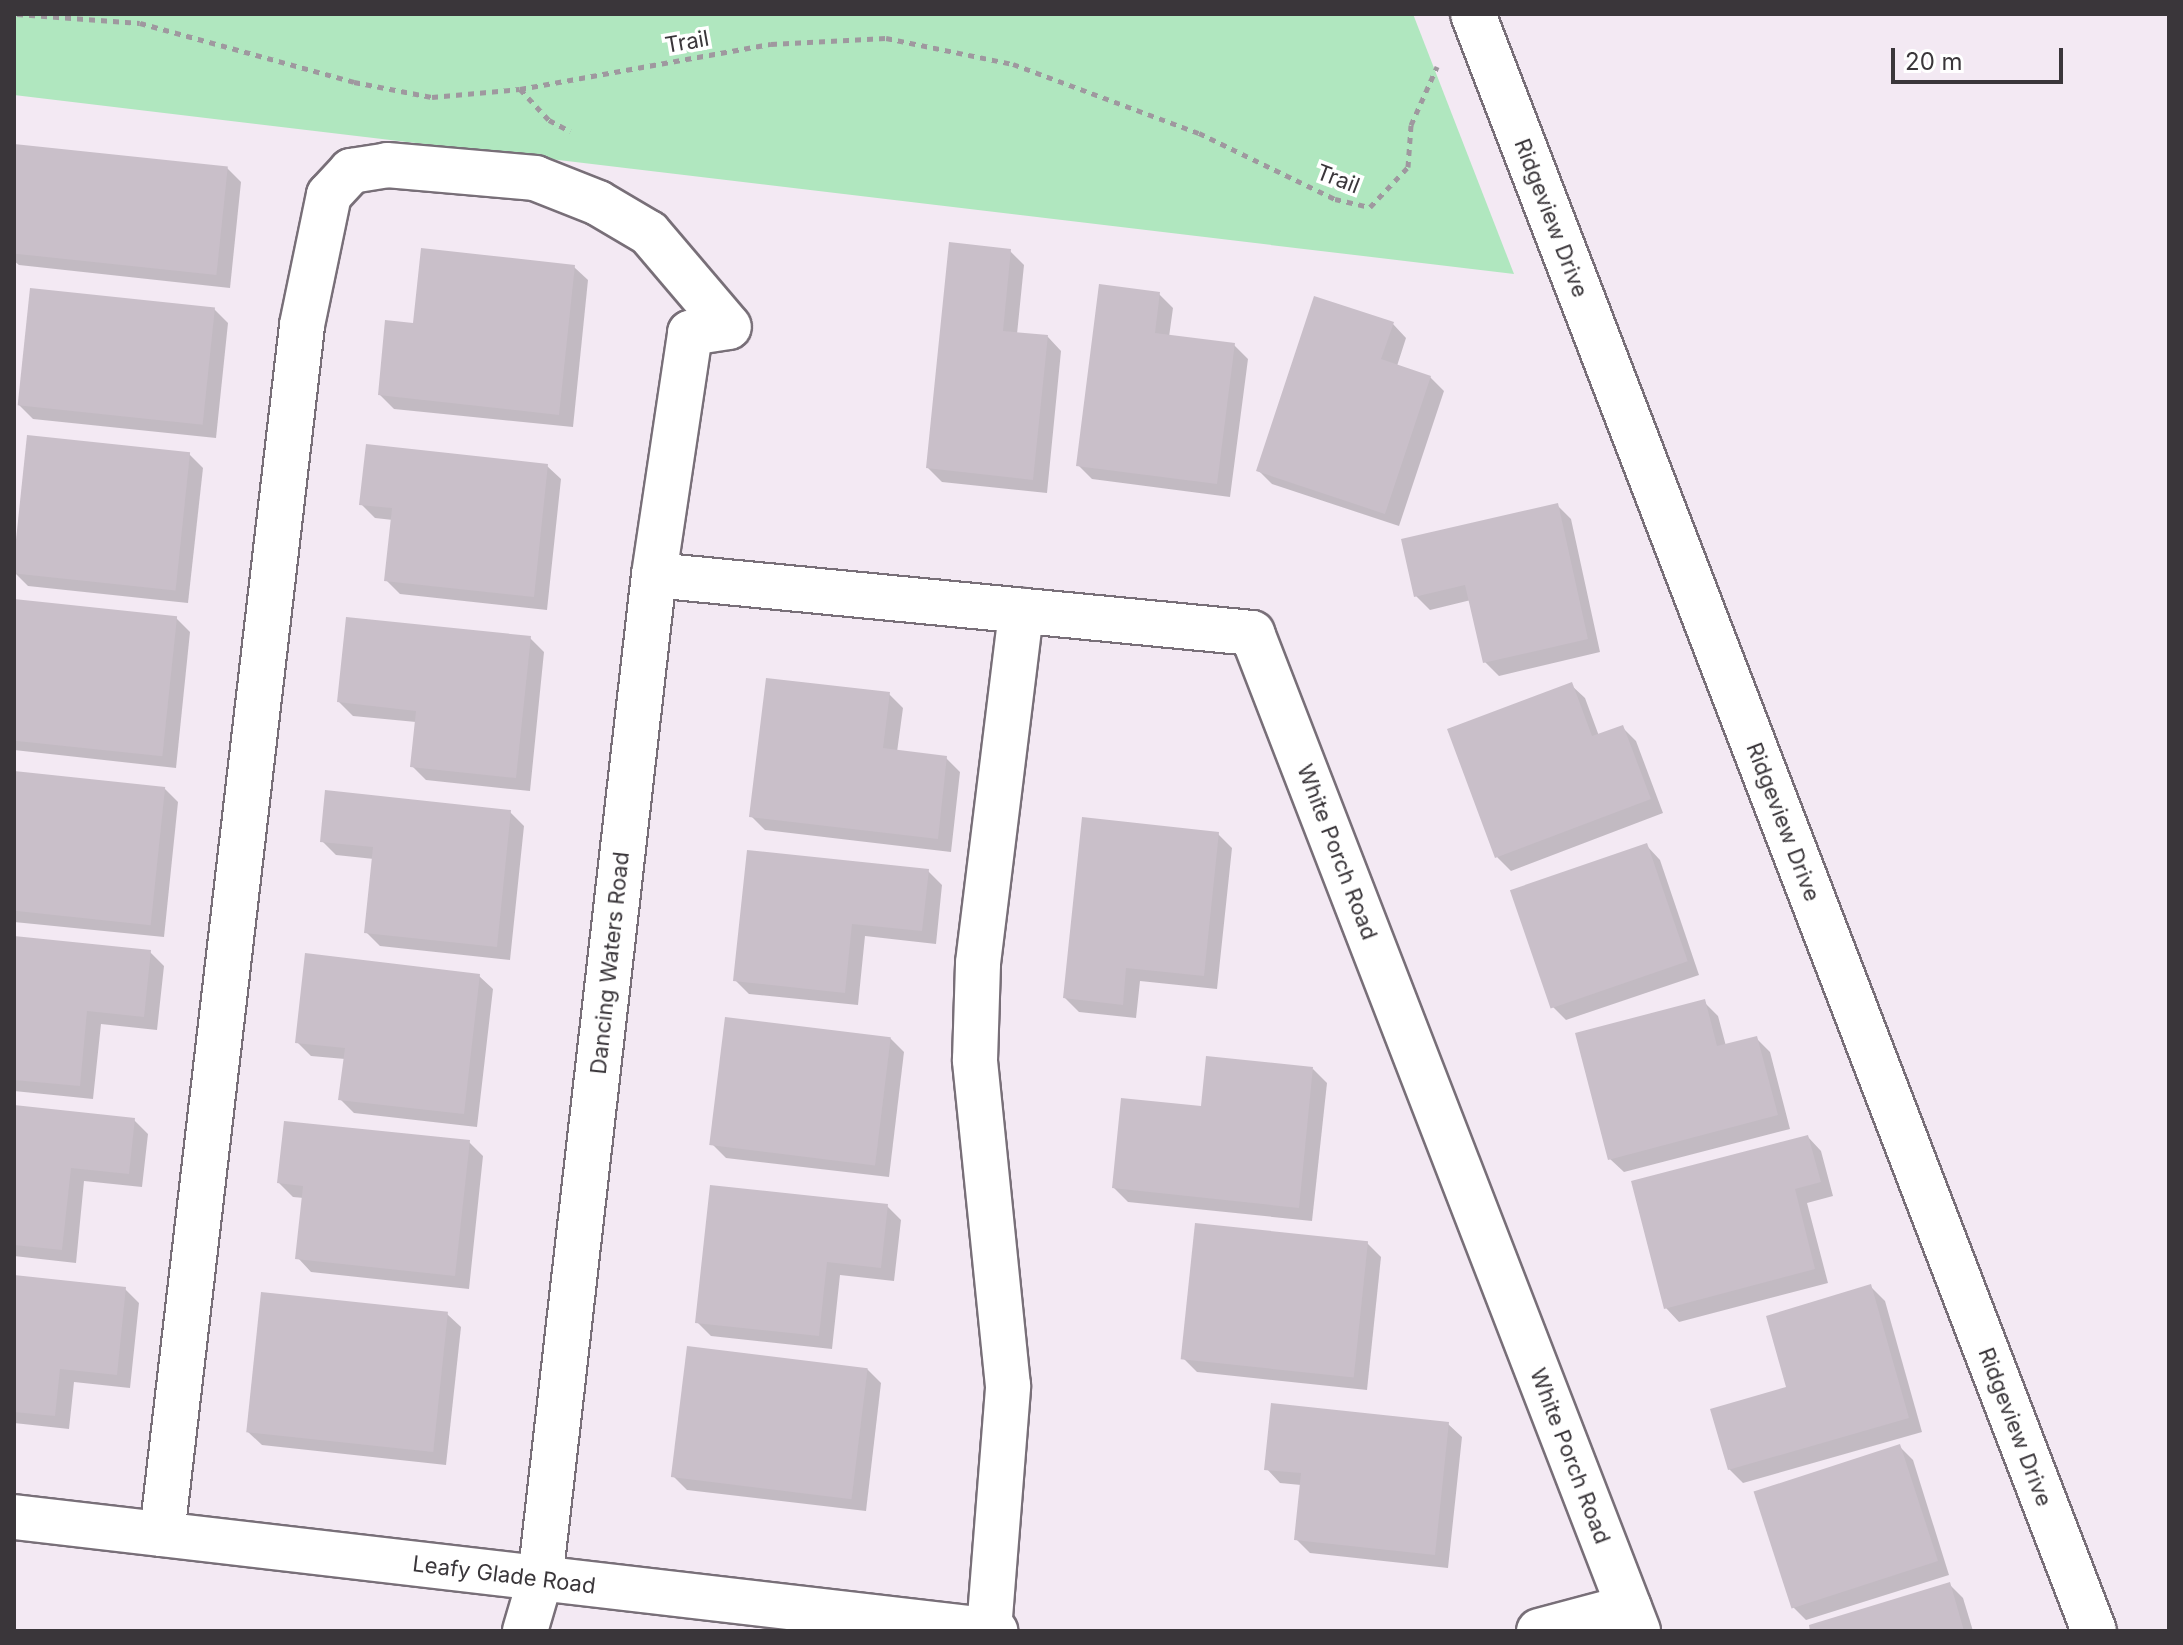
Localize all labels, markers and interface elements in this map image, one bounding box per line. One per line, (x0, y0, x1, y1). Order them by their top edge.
street label: Trail (663, 25, 711, 59)
scale bar (1895, 32, 2067, 82)
text: 20 m (1905, 47, 1963, 76)
street label: Ridgeview Drive (1509, 135, 1593, 301)
street label: Trail (1313, 159, 1363, 199)
street label: Ridgeview Drive (1741, 739, 1825, 905)
street label: White Porch Road (1291, 761, 1383, 943)
street label: Dancing Waters Road (585, 850, 635, 1076)
street label: Ridgeview Drive (1973, 1344, 2057, 1510)
street label: White Porch Road (1524, 1365, 1616, 1547)
street label: Leafy Glade Road (411, 1551, 597, 1599)

